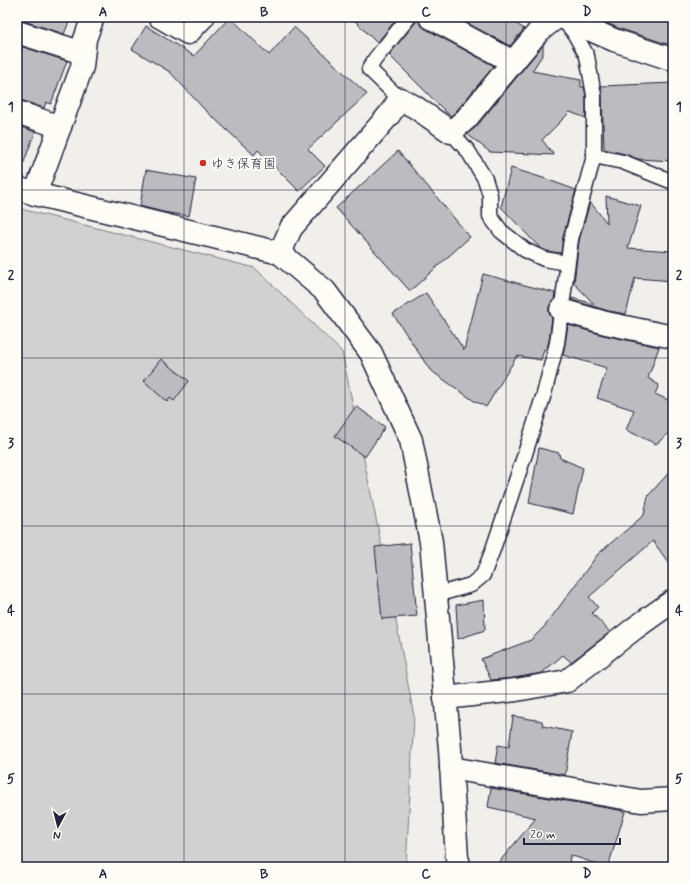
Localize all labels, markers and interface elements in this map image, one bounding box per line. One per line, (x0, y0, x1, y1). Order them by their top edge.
text: A (99, 4, 107, 21)
text: B (260, 4, 269, 21)
text: C (421, 4, 431, 21)
text: D (583, 4, 592, 21)
text: 1 (8, 99, 14, 116)
text: 1 (676, 99, 682, 116)
place label: ゆき保育園 (211, 156, 276, 173)
marker: ゆき保育園 (198, 158, 208, 168)
text: 2 (8, 267, 15, 284)
text: 2 (676, 267, 683, 284)
text: 3 (8, 435, 14, 452)
text: 3 (676, 435, 682, 452)
text: 4 (7, 603, 15, 620)
text: 4 (675, 603, 683, 620)
text: 5 (7, 771, 15, 788)
text: 5 (675, 771, 683, 788)
north arrow (38, 806, 78, 846)
scale bar (524, 820, 620, 846)
text: 20 m (530, 827, 556, 843)
text: N (52, 828, 61, 842)
text: A (99, 866, 107, 883)
text: B (260, 866, 269, 883)
text: C (421, 866, 431, 883)
text: D (583, 866, 592, 883)

